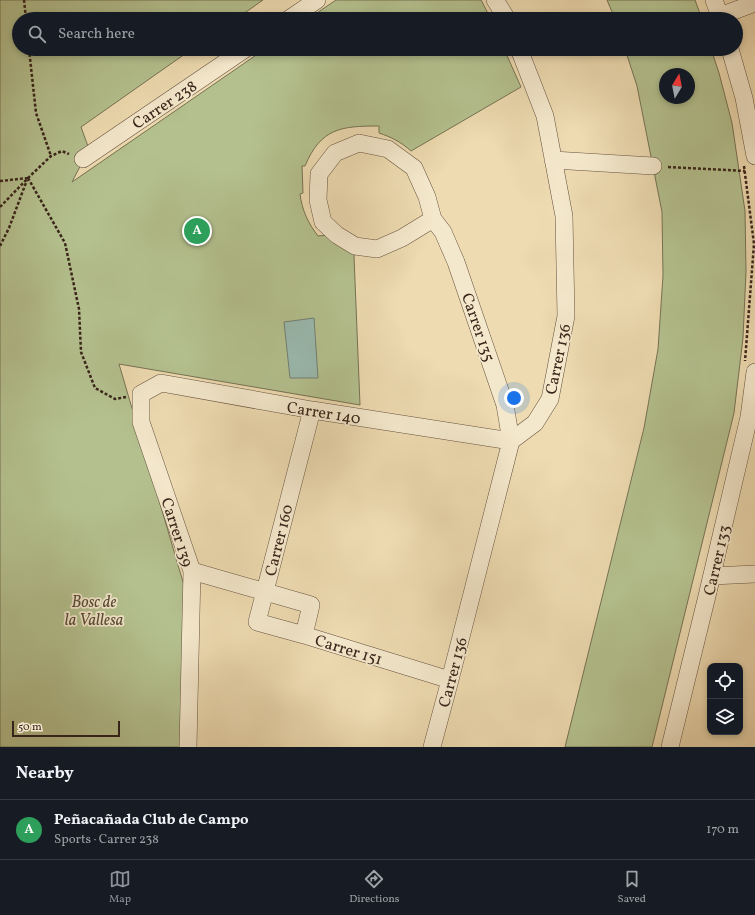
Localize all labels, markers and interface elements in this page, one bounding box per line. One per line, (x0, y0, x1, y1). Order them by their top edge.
search box (12, 12, 743, 56)
icon: search (26, 23, 48, 45)
text: Search here (58, 24, 135, 45)
north arrow (659, 68, 695, 104)
street label: Carrer 238 (128, 76, 202, 135)
pin: A (184, 216, 210, 246)
street label: Carrer 135 (455, 290, 499, 365)
street label: Carrer 136 (541, 322, 577, 397)
your location (504, 388, 524, 408)
street label: Carrer 140 (285, 397, 362, 431)
street label: Carrer 139 (155, 495, 198, 570)
street label: Carrer 160 (260, 502, 299, 579)
street label: Carrer 133 (699, 523, 737, 598)
park label: Bosc de la Vallesa (65, 592, 124, 632)
street label: Carrer 151 (312, 630, 385, 672)
street label: Carrer 136 (434, 635, 474, 710)
map controls (707, 663, 743, 735)
button: locate (707, 663, 743, 699)
button: layers (707, 699, 743, 735)
scale bar (12, 719, 120, 738)
text: 50 m (18, 720, 42, 735)
text: Nearby (16, 762, 74, 785)
text: Peñacañada Club de Campo (54, 810, 249, 831)
text: A (24, 821, 34, 839)
text: 170 m (706, 821, 739, 839)
text: Sports · Carrer 238 (54, 831, 159, 849)
tab: Map (109, 868, 131, 907)
tab: Directions (349, 868, 400, 907)
tab: Saved (618, 868, 646, 907)

